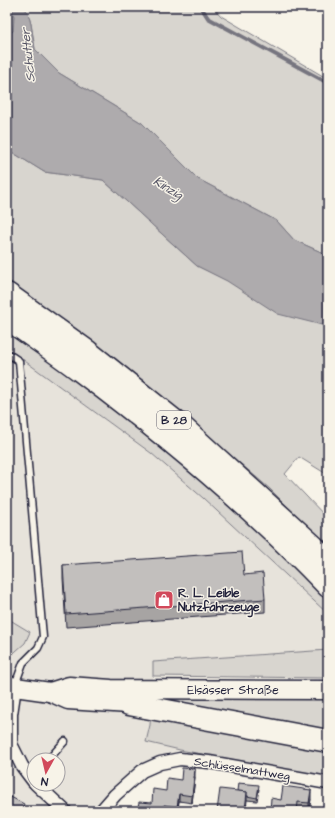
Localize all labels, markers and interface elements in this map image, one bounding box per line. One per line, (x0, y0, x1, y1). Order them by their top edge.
water label: Schutter (16, 25, 40, 83)
water label: Kinzig (149, 172, 187, 205)
road number: B 28 (157, 411, 191, 429)
place label: R. L. Leible Nutzfahrzeuge (178, 585, 260, 618)
shop icon: R. L. Leible Nutzfahrzeuge (153, 589, 175, 611)
street label: Elsässer Straße (187, 682, 279, 699)
north arrow (26, 752, 66, 792)
street label: Schlüsselmattweg (193, 753, 291, 786)
text: N (40, 773, 49, 789)

